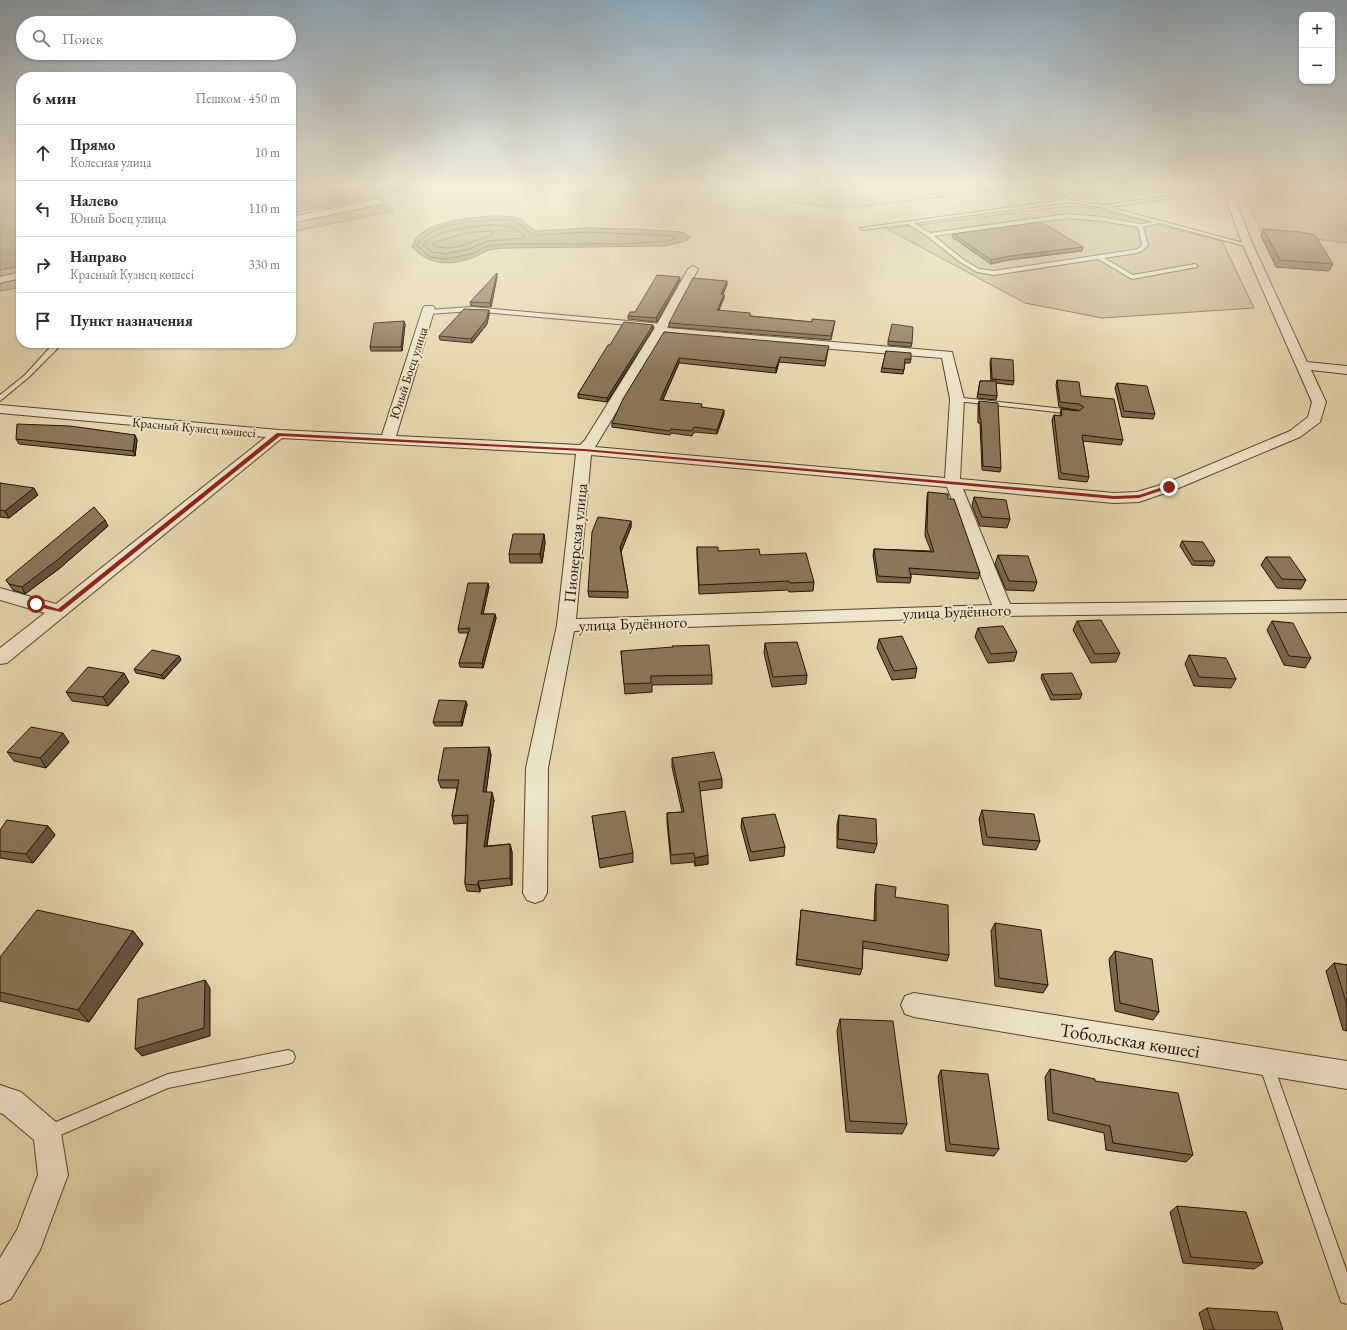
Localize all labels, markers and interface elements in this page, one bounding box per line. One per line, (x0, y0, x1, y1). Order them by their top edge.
map controls (1299, 12, 1335, 84)
button: + (1299, 12, 1335, 48)
search box (16, 16, 296, 60)
icon: search (30, 27, 52, 49)
text: Поиск (62, 29, 103, 48)
button: − (1299, 48, 1335, 84)
text: 6 мин (32, 87, 76, 109)
text: Пешком · 450 m (196, 90, 280, 107)
text: Прямо (70, 135, 115, 154)
icon: ahead (32, 142, 54, 164)
text: 10 m (255, 144, 280, 161)
text: Колесная улица (70, 154, 151, 171)
text: Налево (70, 191, 118, 210)
icon: left (32, 198, 54, 220)
text: 110 m (249, 200, 280, 217)
text: Юный Боец улица (70, 210, 166, 227)
text: Направо (70, 247, 127, 266)
icon: right (32, 254, 54, 276)
text: 330 m (249, 256, 280, 273)
text: Красный Кузнец көшесі (70, 266, 194, 283)
icon: arrive (32, 310, 54, 332)
text: Пункт назначения (70, 311, 193, 330)
street label: Юный Боец улица (386, 324, 432, 422)
street label: Красный Кузнец көшесі (131, 414, 256, 441)
route end (1160, 478, 1178, 496)
street label: Пионерская улица (559, 482, 592, 604)
route start (27, 595, 45, 613)
street label: улица Будённого (903, 599, 1012, 624)
street label: улица Будённого (579, 611, 688, 636)
street label: Тобольская көшесі (1058, 1017, 1202, 1064)

